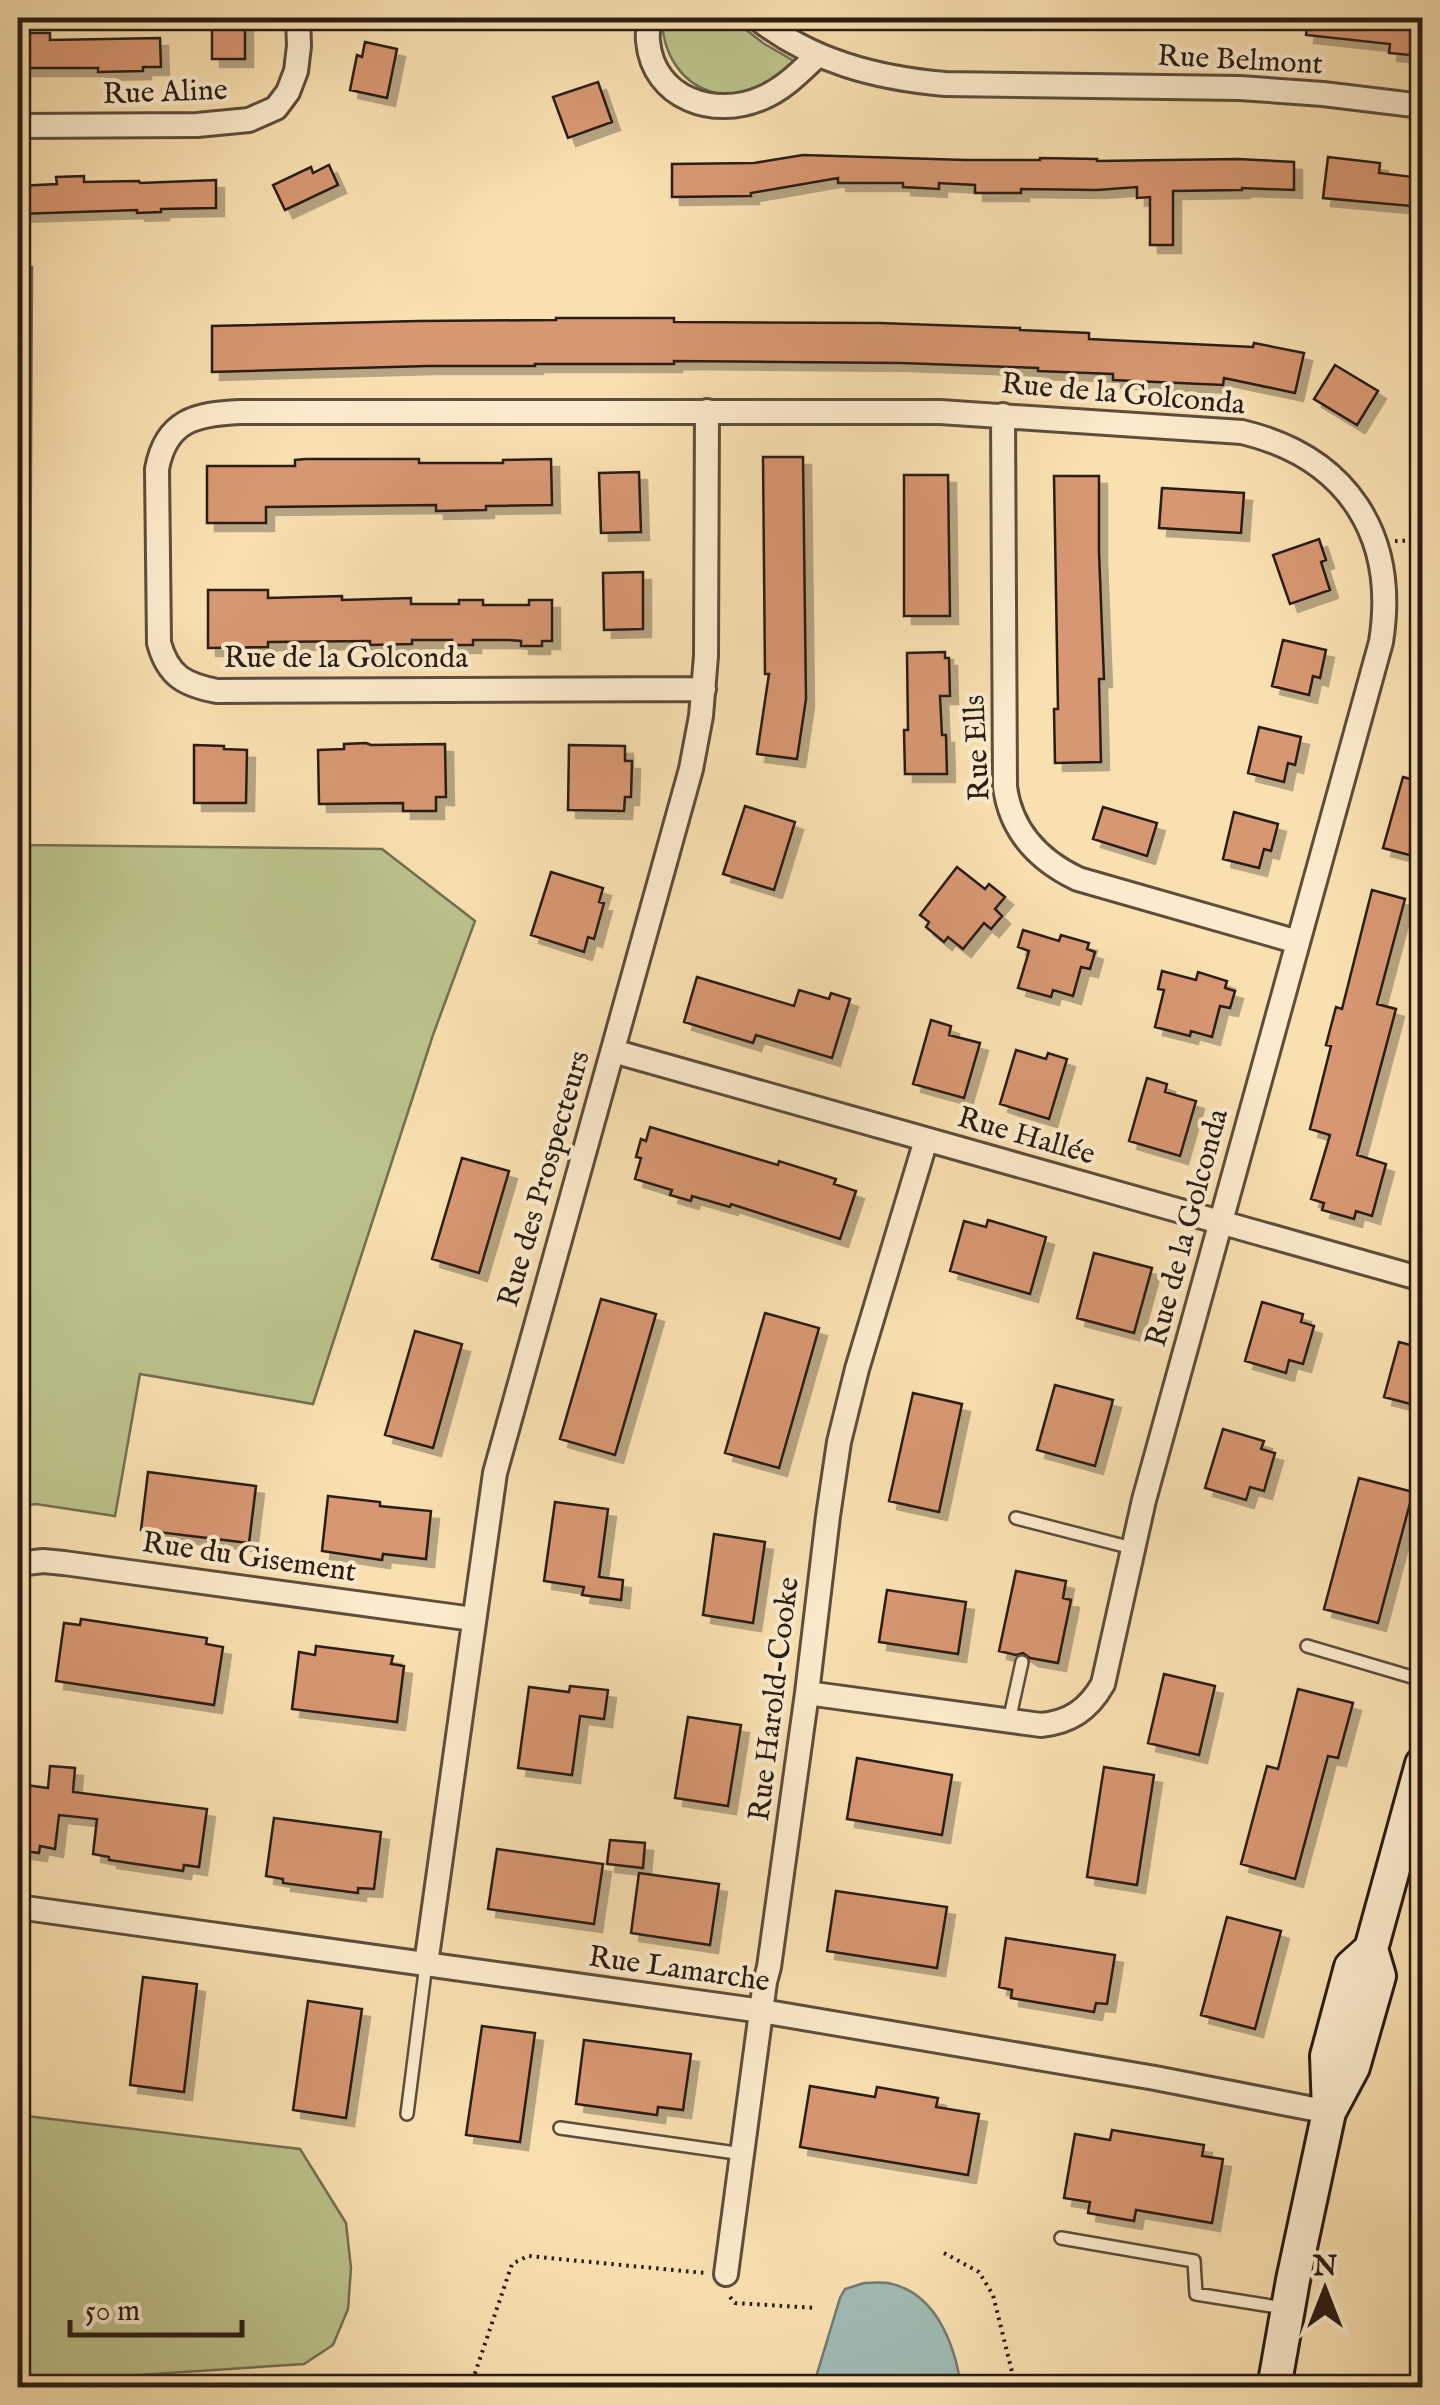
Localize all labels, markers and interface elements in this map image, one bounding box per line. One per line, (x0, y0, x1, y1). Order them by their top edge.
street label: Rue Belmont (1156, 38, 1324, 84)
street label: Rue Aline (102, 72, 228, 114)
street label: Rue de la Golconda (1000, 365, 1246, 425)
street label: Rue de la Golconda (224, 640, 468, 678)
street label: Rue Ells (956, 694, 1000, 802)
street label: Rue des Prospecteurs (490, 1047, 600, 1311)
street label: Rue Hallée (953, 1099, 1099, 1175)
street label: Rue de la Golconda (1138, 1105, 1238, 1351)
street label: Rue du Gisement (139, 1524, 359, 1592)
street label: Rue Harold-Cooke (741, 1575, 809, 1823)
street label: Rue Lamarche (586, 1938, 772, 2002)
north arrow (1275, 2240, 1375, 2340)
text: N (1312, 2250, 1337, 2285)
scale bar (70, 2275, 242, 2337)
text: 50 m (85, 2293, 140, 2331)

